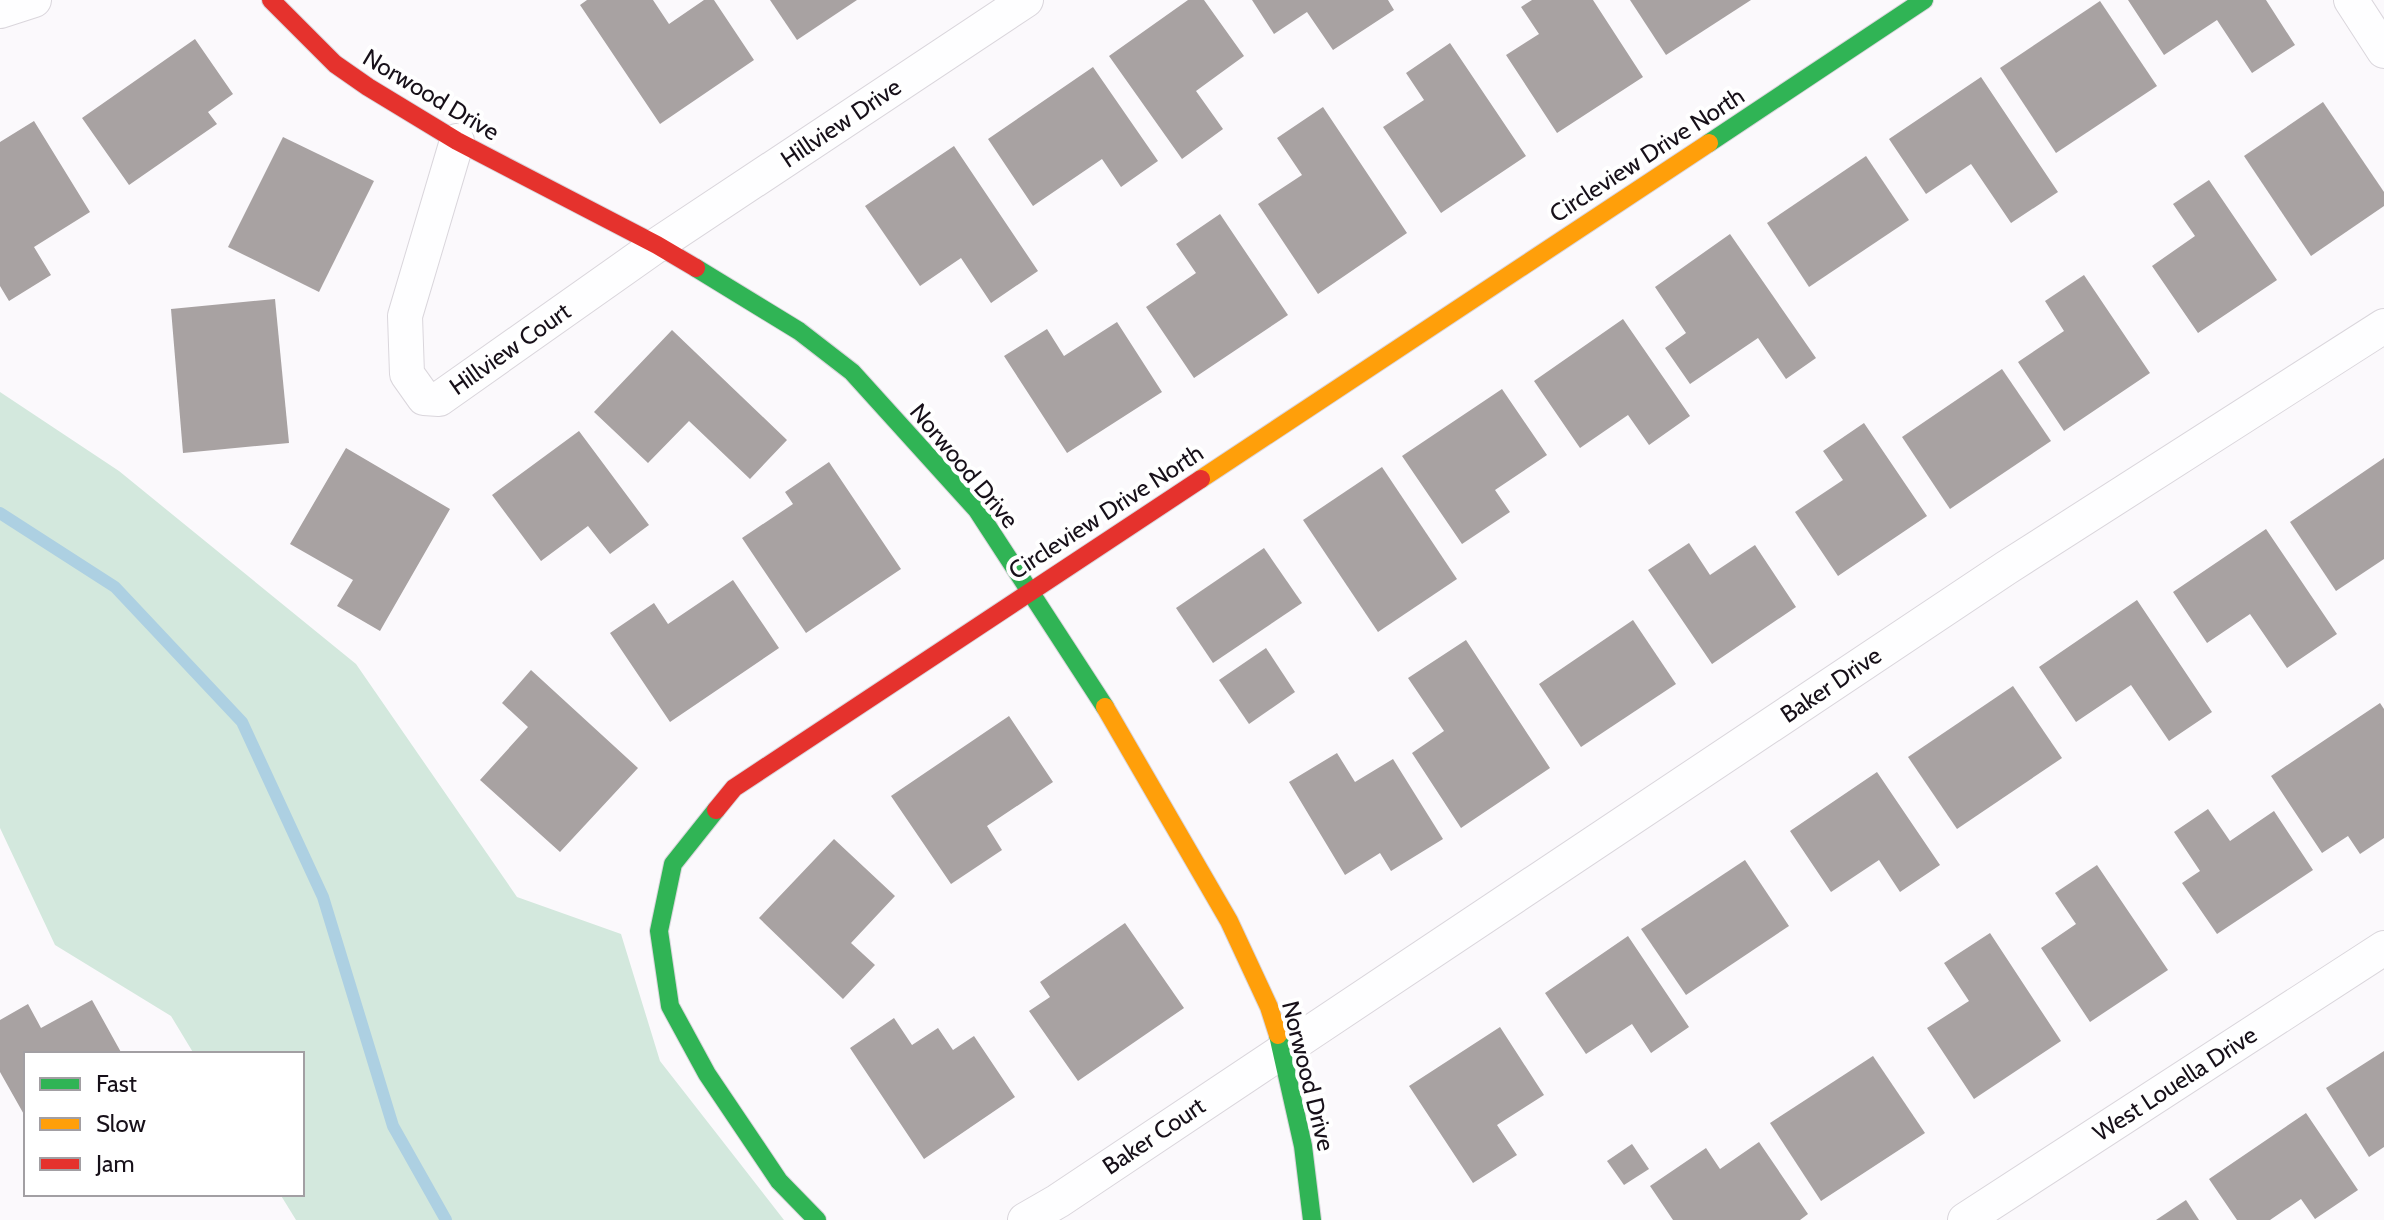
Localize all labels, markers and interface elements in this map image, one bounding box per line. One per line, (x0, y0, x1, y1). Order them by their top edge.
street label: Norwood Drive (358, 43, 505, 147)
street label: Hillview Drive (775, 72, 906, 173)
street label: Circleview Drive North (1544, 81, 1749, 228)
street label: Hillview Court (444, 296, 576, 401)
street label: Norwood Drive (904, 398, 1025, 534)
street label: Circleview Drive North (1003, 438, 1208, 585)
street label: Baker Drive (1775, 640, 1887, 729)
street label: Norwood Drive (1276, 998, 1341, 1154)
street label: West Louella Drive (2087, 1020, 2262, 1147)
legend (24, 1052, 304, 1196)
text: Fast (96, 1069, 137, 1098)
street label: Baker Court (1097, 1091, 1210, 1180)
text: Slow (96, 1109, 146, 1138)
text: Jam (95, 1149, 134, 1178)

